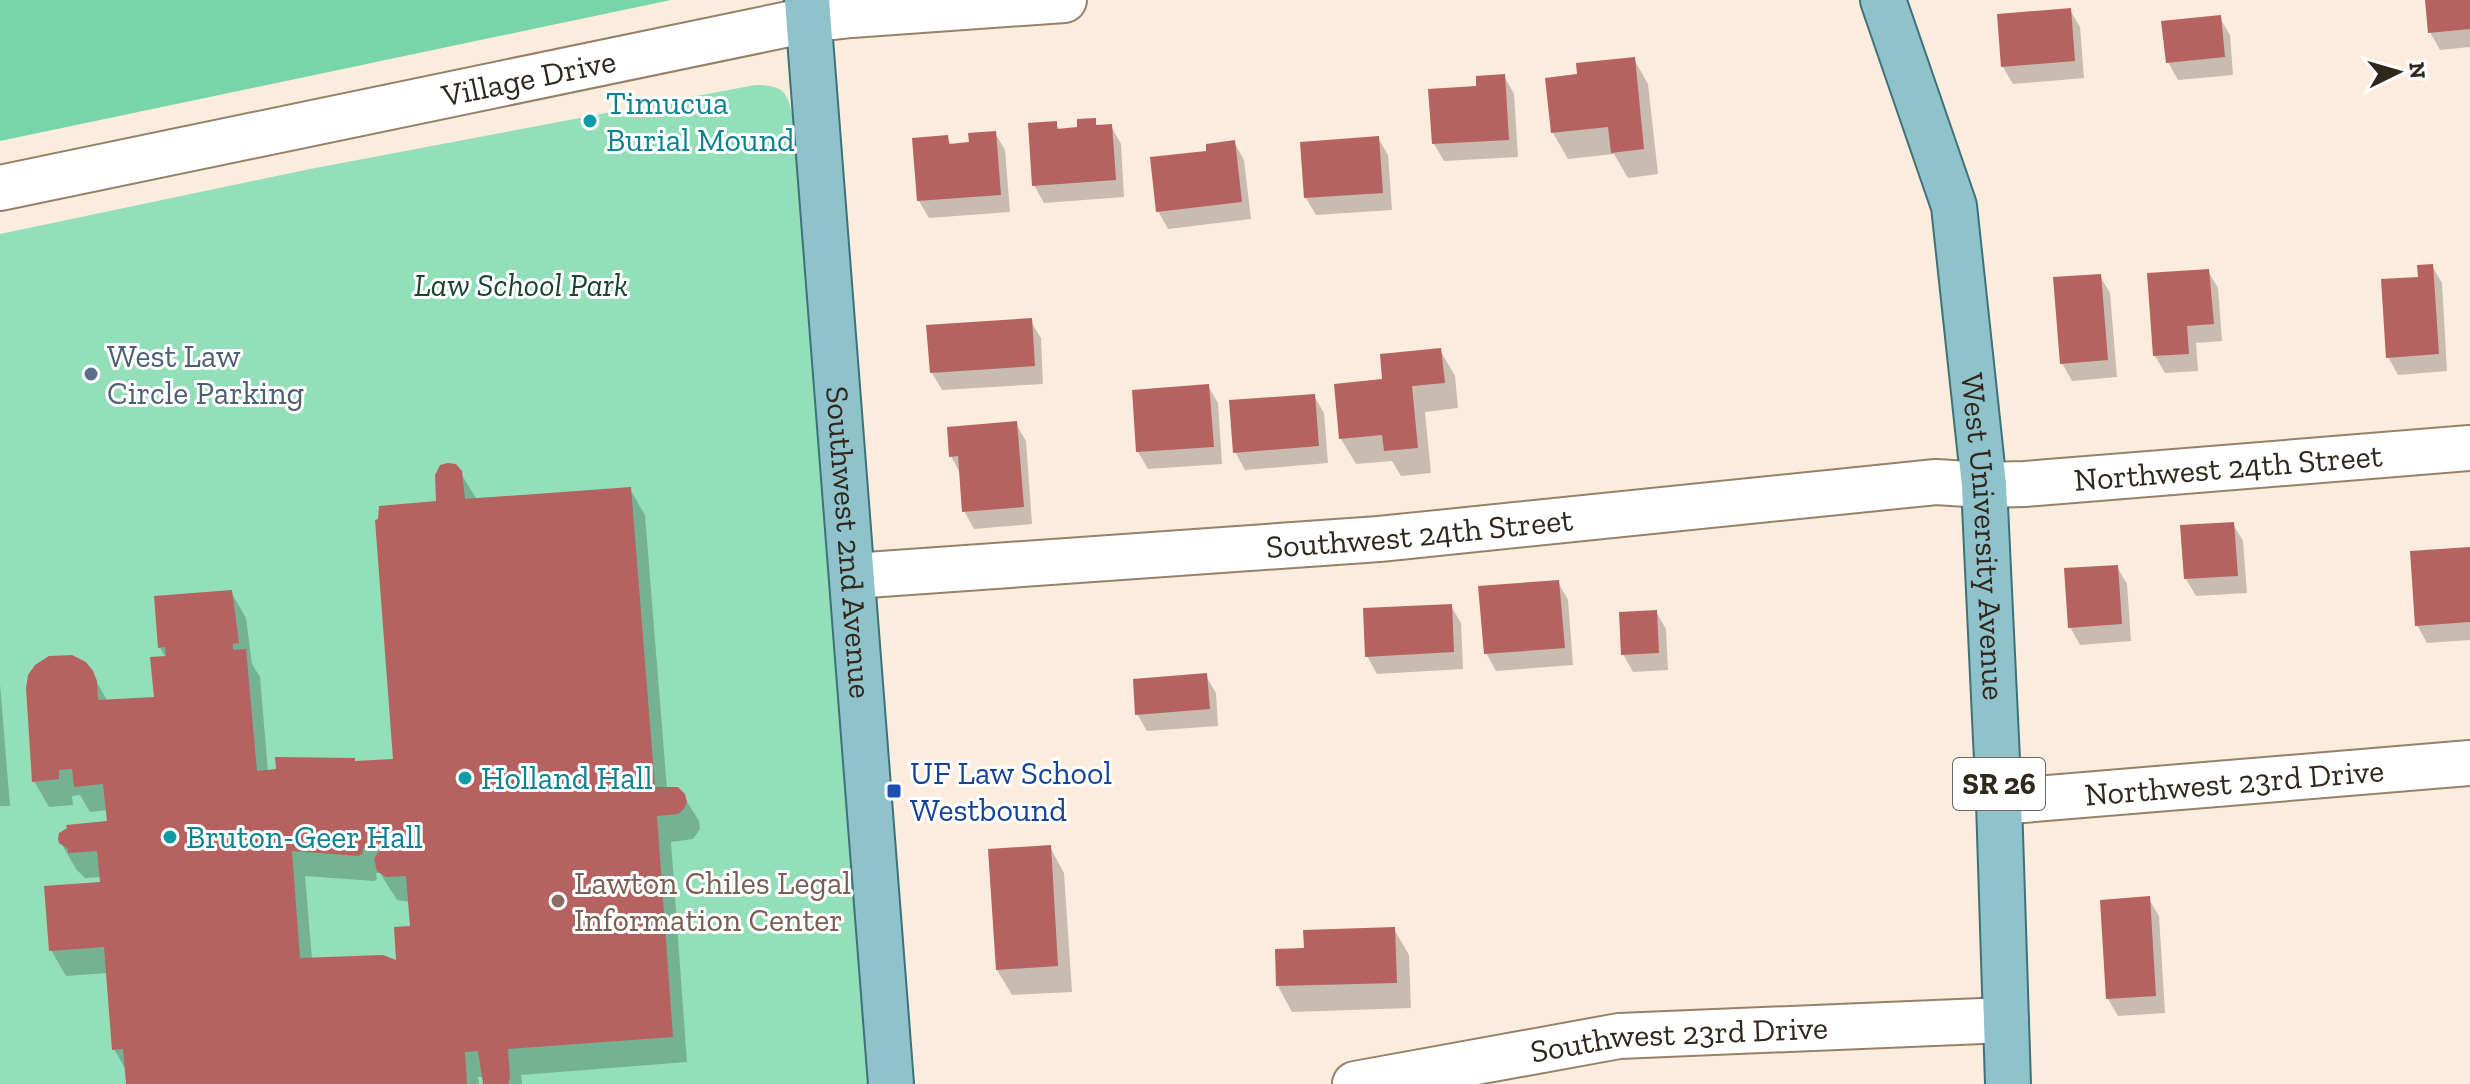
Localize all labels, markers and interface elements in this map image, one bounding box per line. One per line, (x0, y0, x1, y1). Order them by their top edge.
north arrow (2358, 32, 2438, 112)
street label: Village Drive (437, 41, 619, 115)
text: N (2403, 61, 2432, 80)
place label: Timucua Burial Mound (606, 84, 795, 159)
marker: Timucua Burial Mound (581, 112, 599, 130)
park label: Law School Park (414, 266, 628, 304)
place label: West Law Circle Parking (107, 337, 304, 412)
marker: West Law Circle Parking (82, 365, 100, 383)
street label: West University Avenue (1953, 371, 2013, 701)
street label: Southwest 2nd Avenue (818, 385, 880, 700)
street label: Northwest 24th Street (2072, 436, 2384, 499)
street label: Southwest 24th Street (1265, 500, 1575, 566)
street label: Northwest 23rd Drive (2083, 751, 2385, 814)
place label: UF Law School Westbound (910, 754, 1112, 829)
road number: SR 26 (1953, 758, 2045, 810)
place label: Holland Hall (481, 759, 653, 797)
marker: Holland Hall (456, 769, 474, 787)
marker: UF Law School Westbound (885, 782, 903, 800)
place label: Bruton-Geer Hall (186, 818, 423, 856)
marker: Bruton-Geer Hall (161, 828, 179, 846)
place label: Lawton Chiles Legal Information Center (574, 864, 851, 939)
marker: Lawton Chiles Legal Information Center (549, 892, 567, 910)
street label: Southwest 23rd Drive (1527, 1008, 1829, 1071)

